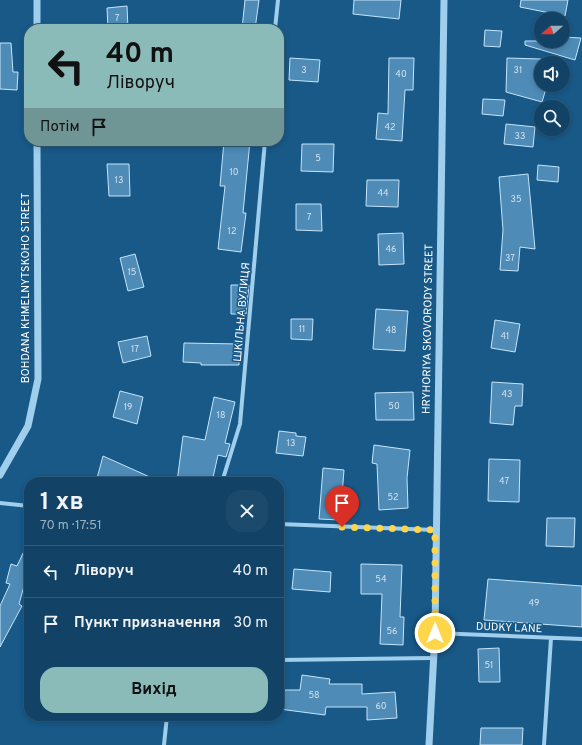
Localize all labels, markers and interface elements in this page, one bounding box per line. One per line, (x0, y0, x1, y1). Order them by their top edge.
north arrow (534, 12, 570, 48)
map controls (534, 12, 570, 136)
house number: 7 (115, 13, 120, 24)
text: 40 m (106, 37, 174, 73)
icon: left (40, 40, 92, 92)
button: sound (534, 56, 570, 92)
house number: 3 (301, 65, 307, 76)
house number: 31 (514, 65, 522, 76)
house number: 40 (395, 69, 407, 80)
text: Ліворуч (106, 72, 175, 95)
button: search (534, 100, 570, 136)
icon: arrive (88, 116, 110, 138)
text: Потім (40, 118, 80, 137)
house number: 42 (384, 122, 396, 133)
house number: 33 (515, 131, 525, 142)
house number: 5 (315, 153, 321, 164)
house number: 10 (229, 167, 239, 178)
house number: 13 (115, 175, 123, 186)
house number: 44 (377, 188, 389, 199)
street label: BOHDANA KHMELNYTSKOHO STREET (19, 193, 33, 383)
house number: 35 (510, 194, 522, 205)
house number: 7 (307, 212, 312, 223)
house number: 12 (228, 226, 236, 237)
house number: 46 (386, 244, 396, 255)
street label: HRYHORIYA SKOVORODY STREET (420, 244, 436, 414)
house number: 37 (505, 253, 515, 264)
street label: ШКІЛЬНА ВУЛИЦЯ (231, 262, 253, 362)
house number: 15 (128, 267, 136, 278)
house number: 11 (299, 324, 305, 335)
house number: 48 (385, 325, 397, 336)
house number: 41 (501, 331, 509, 342)
house number: 17 (131, 344, 139, 355)
house number: 43 (501, 389, 513, 400)
house number: 50 (388, 401, 400, 412)
house number: 19 (124, 402, 132, 413)
house number: 18 (217, 410, 225, 421)
house number: 13 (287, 438, 295, 449)
house number: 47 (499, 476, 509, 487)
pin (325, 486, 359, 527)
text: 1 хв (40, 488, 84, 518)
button: close (226, 490, 268, 532)
icon: arrive (331, 492, 353, 514)
house number: 52 (387, 492, 399, 503)
text: 70 m · 17:51 (40, 518, 102, 534)
icon: left (40, 561, 62, 583)
text: Ліворуч (74, 562, 134, 581)
text: 40 m (233, 562, 268, 581)
house number: 54 (375, 574, 387, 585)
house number: 49 (529, 598, 539, 609)
position arrow (414, 612, 456, 654)
icon: arrive (40, 613, 62, 635)
text: Пункт призначення (74, 614, 221, 633)
text: 30 m (233, 614, 268, 633)
street label: DUDKY LANE (476, 620, 542, 636)
house number: 56 (387, 626, 397, 637)
house number: 51 (485, 660, 493, 671)
button: Вихід (40, 667, 268, 713)
house number: 58 (308, 690, 320, 701)
house number: 60 (375, 701, 387, 712)

